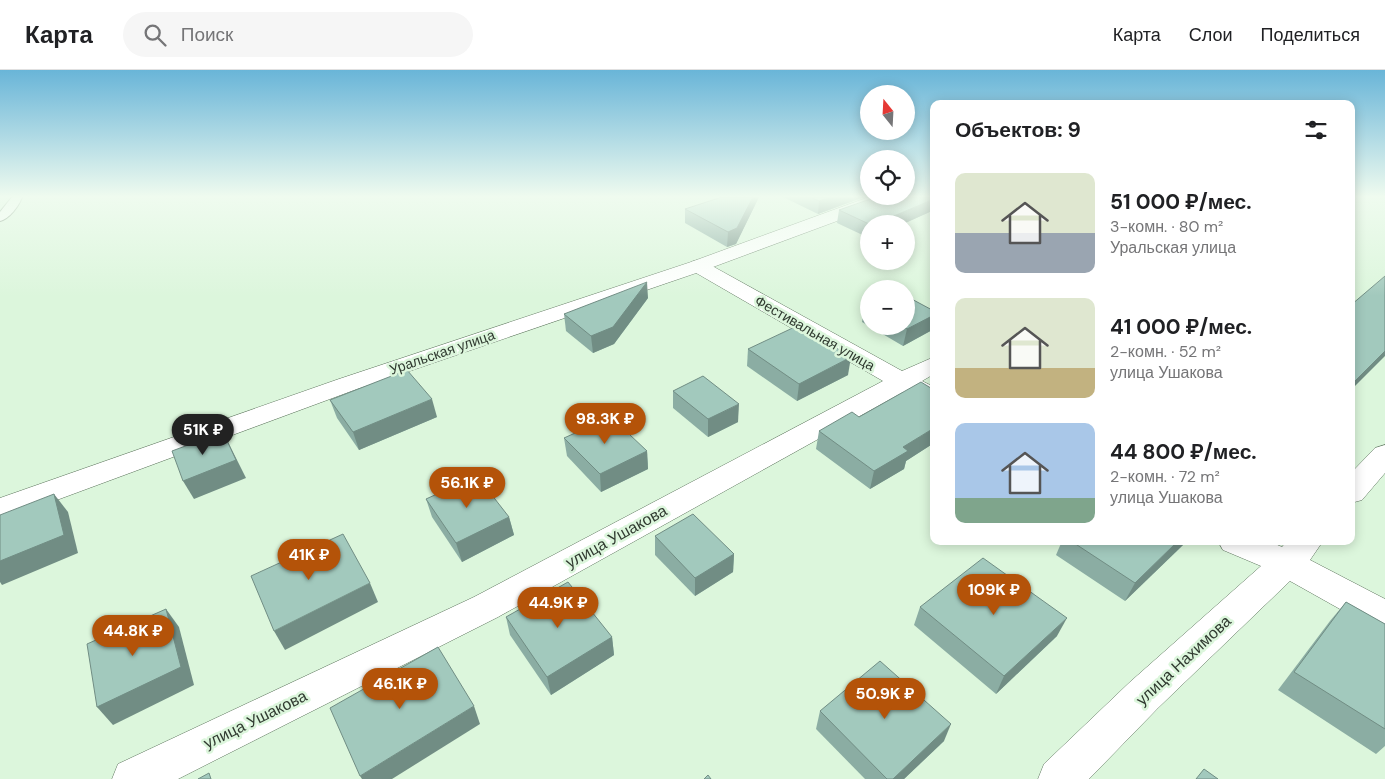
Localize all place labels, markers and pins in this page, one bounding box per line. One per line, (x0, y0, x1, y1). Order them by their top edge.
pin: 98.3K ₽ (559, 402, 651, 445)
pin: 51K ₽ (168, 414, 238, 456)
pin: 56.1K ₽ (421, 466, 513, 509)
pin: 41K ₽ (274, 538, 344, 581)
pin: 109K ₽ (953, 574, 1035, 616)
pin: 44.9K ₽ (512, 586, 604, 629)
pin: 44.8K ₽ (87, 614, 179, 657)
pin: 46.1K ₽ (354, 668, 446, 710)
pin: 50.9K ₽ (839, 678, 931, 720)

